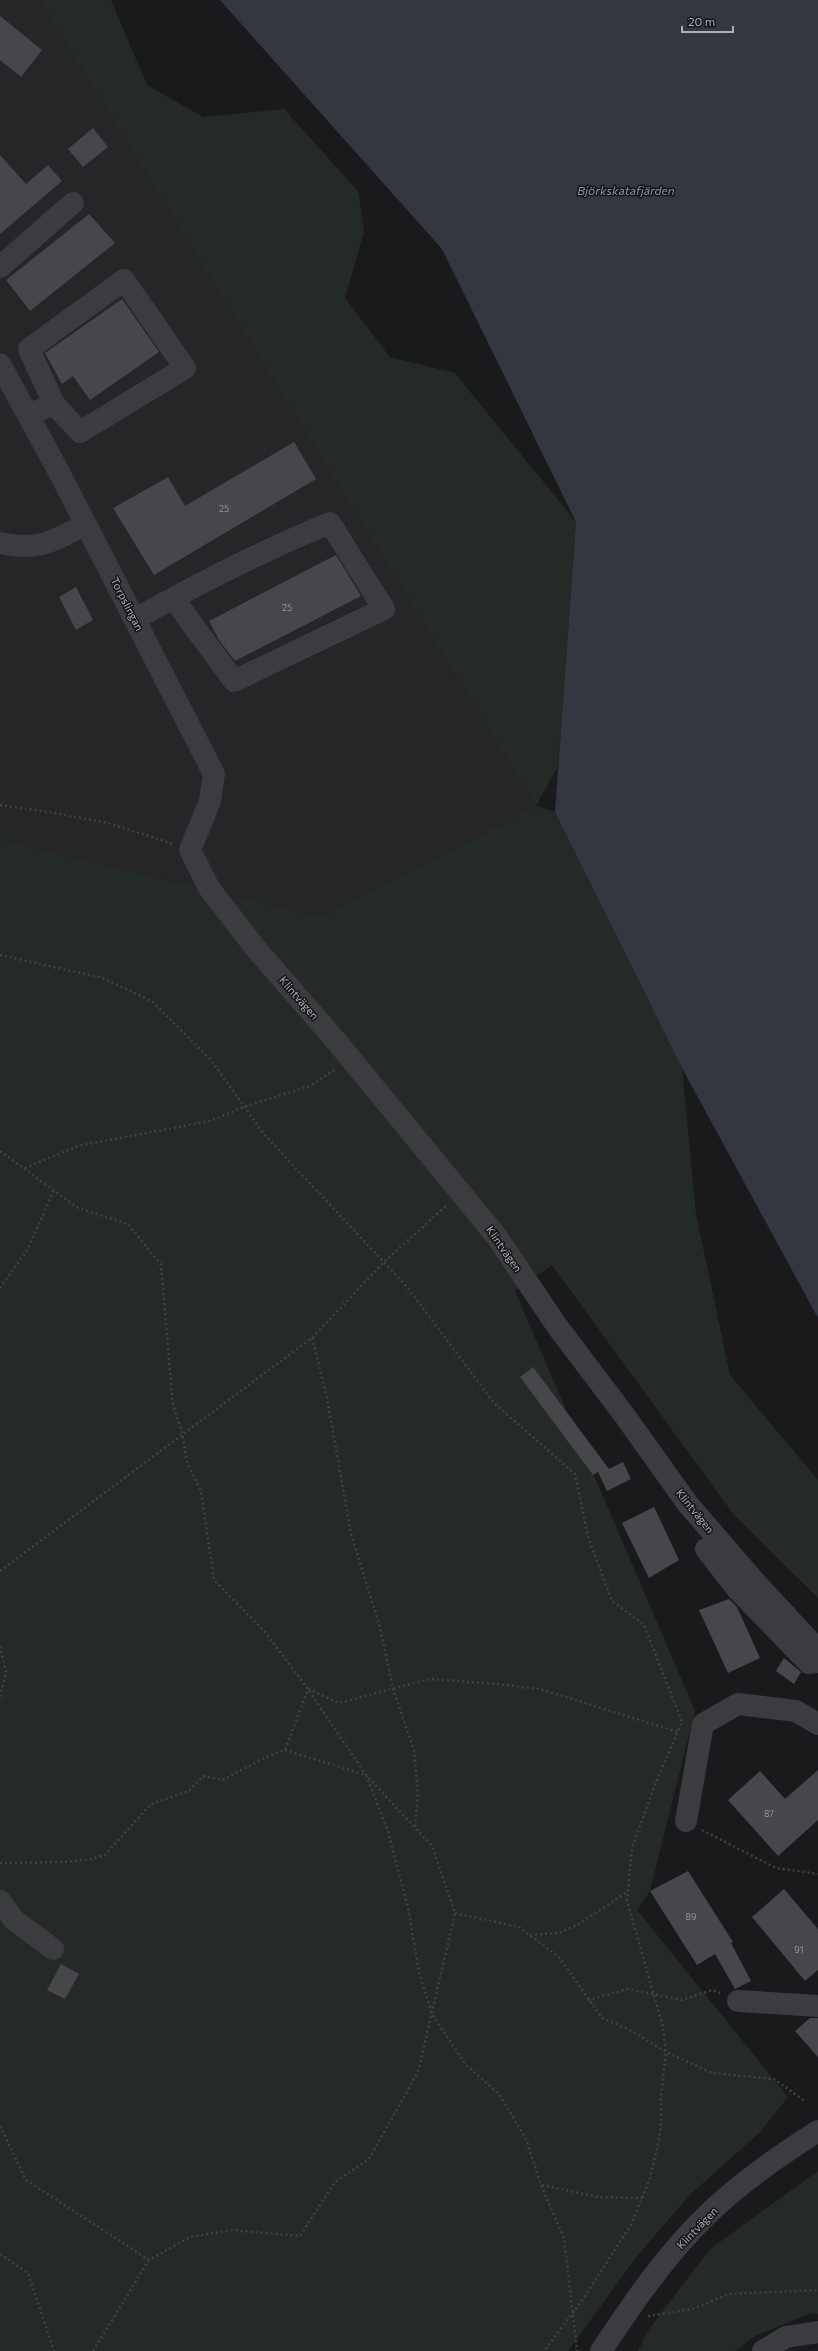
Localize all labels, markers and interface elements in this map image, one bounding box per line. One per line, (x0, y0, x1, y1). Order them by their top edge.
scale bar (682, 8, 733, 34)
text: 20 m (688, 14, 715, 28)
water label: Björkskatafjärden (577, 183, 675, 197)
house number: 25 (219, 503, 229, 514)
street label: Torpslingan (108, 575, 147, 633)
house number: 25 (282, 602, 292, 613)
street label: Klintvägen (277, 973, 322, 1022)
street label: Klintvägen (484, 1223, 525, 1274)
street label: Klintvägen (674, 1486, 717, 1535)
house number: 87 (764, 1808, 774, 1819)
house number: 89 (686, 1911, 696, 1922)
house number: 91 (794, 1944, 804, 1955)
street label: Klintvägen (674, 2204, 720, 2251)

